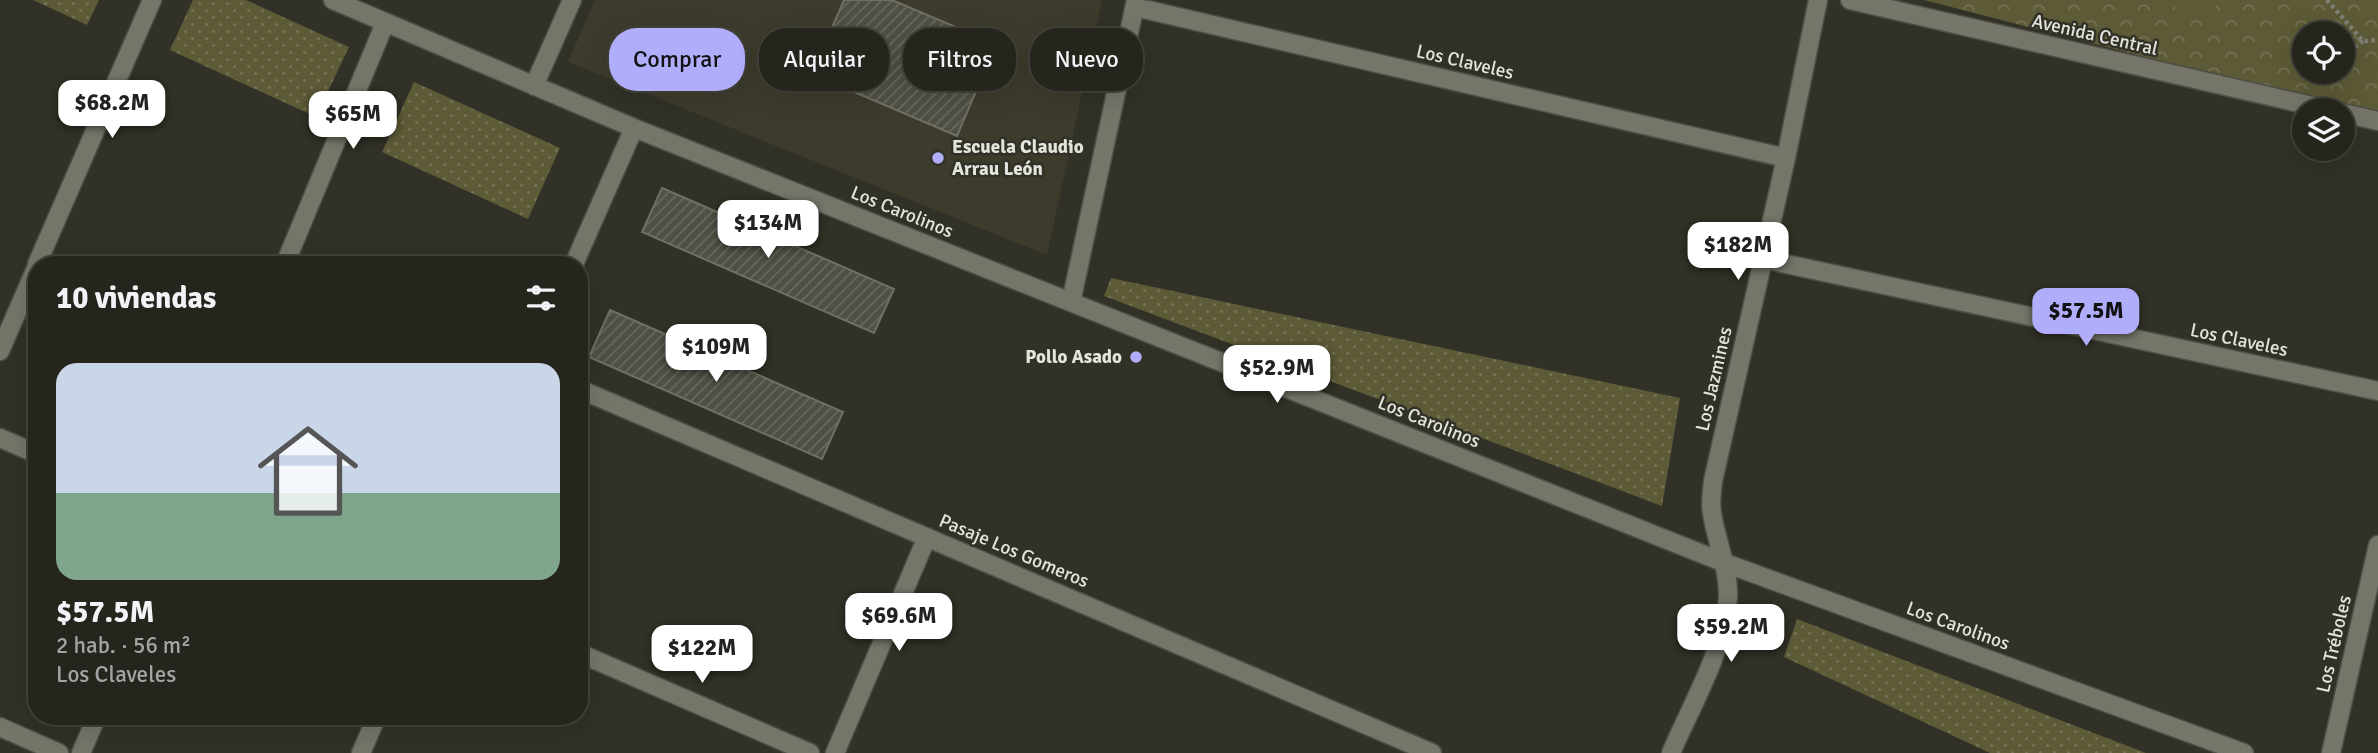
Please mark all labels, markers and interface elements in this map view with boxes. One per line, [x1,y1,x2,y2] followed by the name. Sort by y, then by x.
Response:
[2030,9,2160,61] street label: Avenida Central
[2292,21,2355,161] map controls
[2292,21,2355,84] button: locate
[609,28,745,91] chip: Comprar
[759,28,889,91] chip: Alquilar
[903,28,1016,91] chip: Filtros
[1030,28,1143,91] chip: Nuevo
[1414,39,1516,85] street label: Los Claveles
[55,80,169,140] pin: $68.2M
[74,88,150,117] text: $68.2M
[312,92,394,151] pin: $65M
[2292,98,2355,161] button: layers
[325,99,381,128] text: $65M
[952,135,1084,181] place label: Escuela Claudio Arrau León
[930,150,946,166] marker: Escuela Claudio Arrau León
[847,181,957,243] street label: Los Carolinos
[719,201,817,260] pin: $134M
[734,208,802,237] text: $134M
[1689,222,1787,282] pin: $182M
[1704,230,1772,259] text: $182M
[522,279,560,317] icon: filters
[56,280,216,317] text: 10 viviendas
[2029,288,2143,348] pin: $57.5M
[2048,296,2124,325] text: $57.5M
[2188,318,2290,362] street label: Los Claveles
[667,324,765,384] pin: $109M
[1690,324,1738,434] street label: Los Jazmines
[682,332,750,361] text: $109M
[1025,345,1122,369] place label: Pollo Asado
[1220,346,1334,405] pin: $52.9M
[1128,349,1144,365] marker: Pollo Asado
[1239,353,1315,382] text: $52.9M
[1374,391,1484,453] street label: Los Carolinos
[245,408,371,534] icon: home
[936,509,1092,593] street label: Pasaje Los Gomeros
[2311,593,2357,695] street label: Los Tréboles
[56,594,154,631] text: $57.5M
[842,594,956,653] pin: $69.6M
[1903,596,2013,656] street label: Los Carolinos
[861,601,937,630] text: $69.6M
[1674,604,1788,664] pin: $59.2M
[1693,612,1769,641] text: $59.2M
[653,626,751,685] pin: $122M
[56,631,191,660] text: 2 hab. · 56 m²
[668,633,736,662] text: $122M
[56,660,176,689] text: Los Claveles

